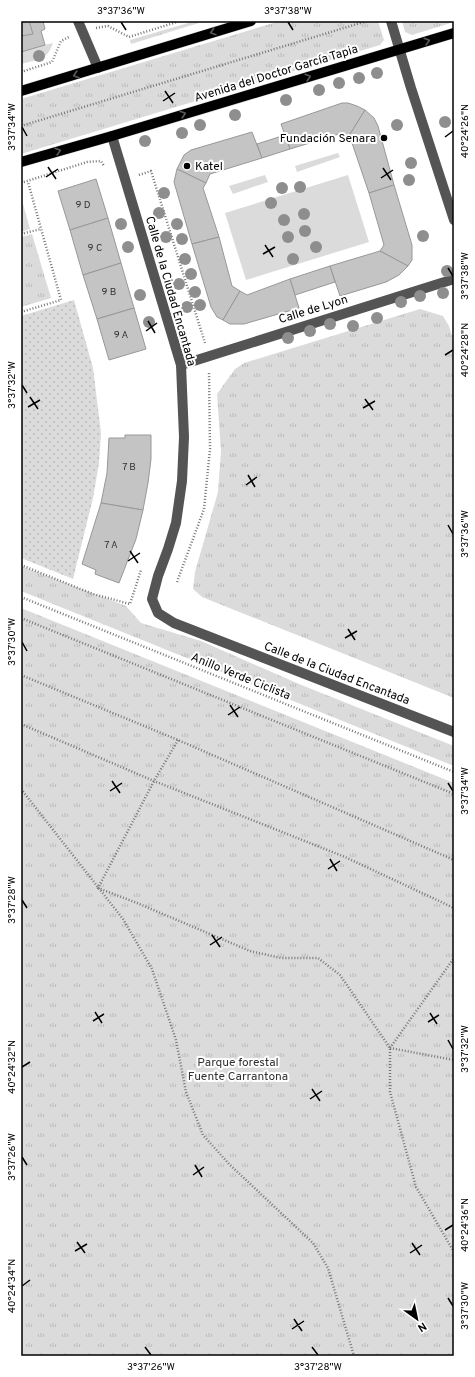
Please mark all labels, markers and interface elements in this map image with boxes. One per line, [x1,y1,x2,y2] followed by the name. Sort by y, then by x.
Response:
[97,5,145,18] text: 3°37'36"W
[264,5,312,18] text: 3°37'38"W
[210,27,217,36] one-way arrow
[423,37,430,46] one-way arrow
[193,41,360,106] street label: Avenida del Doctor García Tapia
[72,70,79,79] one-way arrow
[304,73,311,82] one-way arrow
[6,103,19,151] text: 3°37'34"W
[459,104,472,158] text: 40°24'26"N
[180,110,187,119] one-way arrow
[280,131,376,147] place label: Fundación Senara
[379,133,389,143] marker: Fundación Senara
[55,147,62,156] one-way arrow
[195,159,223,175] place label: Katel
[182,161,192,171] marker: Katel
[75,199,91,212] house number: 9 D
[141,214,199,368] street label: Calle de la Ciudad Encantada
[88,242,102,255] house number: 9 C
[459,252,472,300] text: 3°37'38"W
[102,286,116,299] house number: 9 B
[277,292,350,328] street label: Calle de Lyon
[459,323,472,377] text: 40°24'28"N
[114,329,129,342] house number: 9 A
[6,361,19,409] text: 3°37'32"W
[122,461,136,474] house number: 7 B
[459,510,472,558] text: 3°37'36"W
[104,539,118,552] house number: 7 A
[6,618,19,666] text: 3°37'30"W
[261,639,412,709] street label: Calle de la Ciudad Encantada
[188,650,293,704] street label: Anillo Verde Ciclista
[459,767,472,815] text: 3°37'34"W
[6,876,19,924] text: 3°37'28"W
[459,1025,472,1073] text: 3°37'32"W
[6,1040,19,1094] text: 40°24'32"N
[188,1055,288,1085] park label: Parque forestal Fuente Carrantona
[6,1133,19,1181] text: 3°37'26"W
[459,1198,472,1252] text: 40°24'36"N
[6,1259,19,1313] text: 40°24'34"N
[459,1282,472,1330] text: 3°37'30"W
[397,1299,437,1339] north arrow
[415,1319,429,1335] text: N
[127,1361,175,1374] text: 3°37'26"W
[294,1361,342,1374] text: 3°37'28"W

